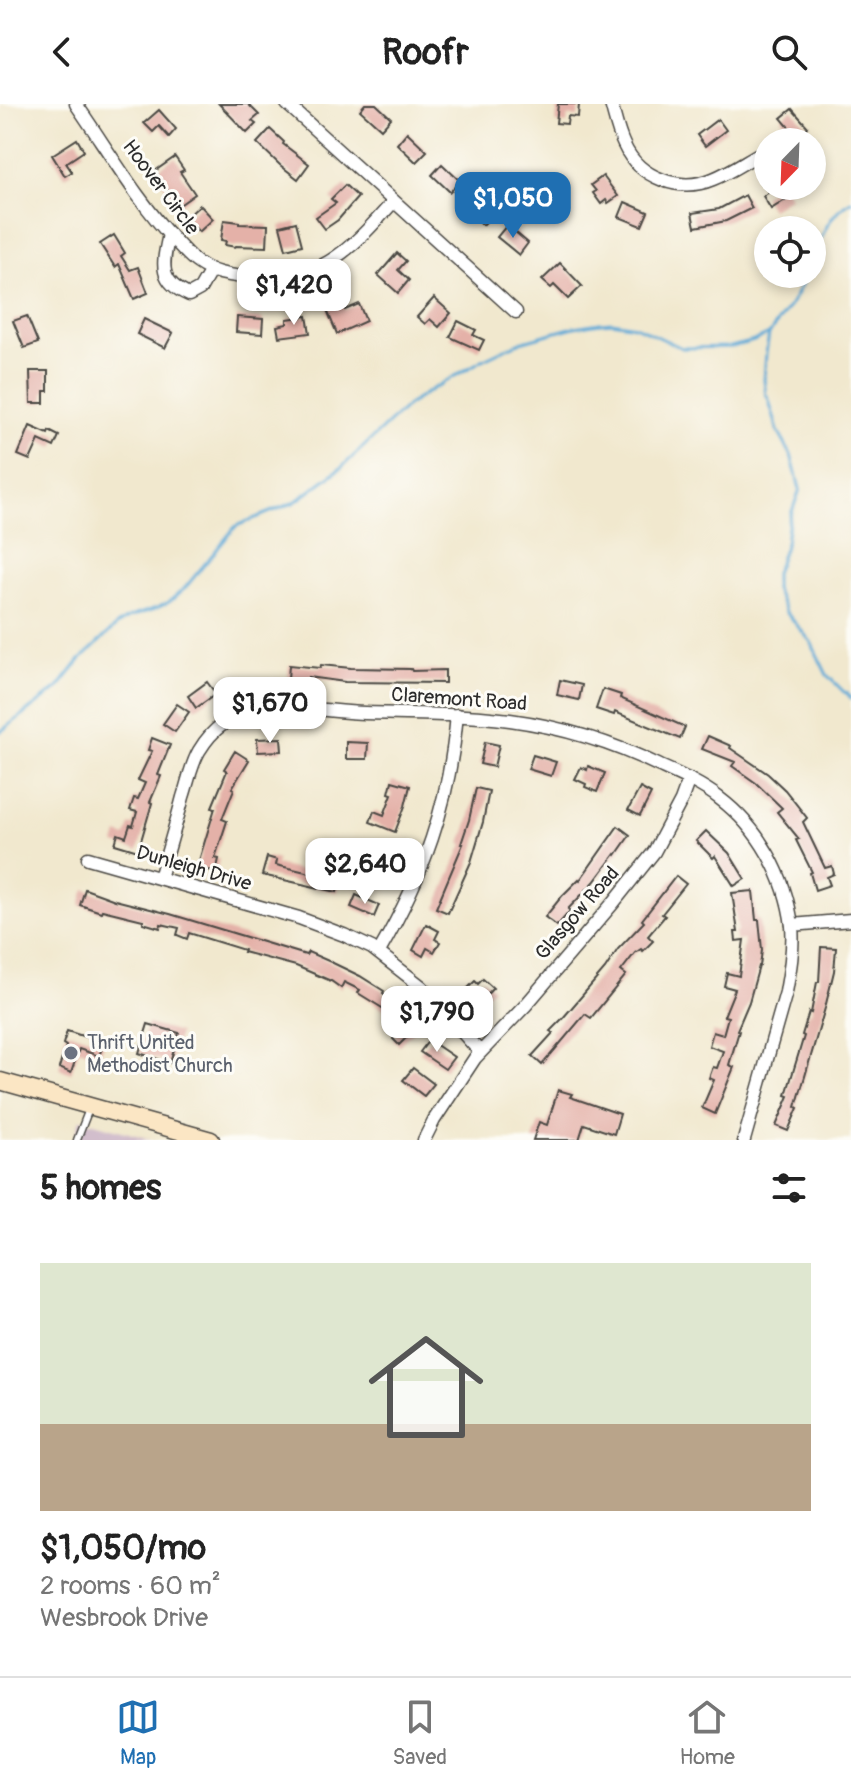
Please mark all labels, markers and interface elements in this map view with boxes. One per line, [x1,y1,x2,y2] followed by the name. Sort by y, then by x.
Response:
[40,30,84,74] icon: back
[382,30,469,75] text: Roofr
[767,30,811,74] icon: search
[754,128,826,200] north arrow
[754,128,826,288] map controls
[117,135,205,239] street label: Hoover Circle
[448,172,578,240] pin: $1,050
[473,182,553,214] text: $1,050
[754,216,826,288] button: locate
[229,259,359,327] pin: $1,420
[255,269,333,301] text: $1,420
[205,677,335,745] pin: $1,670
[390,682,528,716] street label: Claremont Road
[231,687,309,719] text: $1,670
[300,838,430,906] pin: $2,640
[134,840,254,896] street label: Dunleigh Drive
[323,848,407,880] text: $2,640
[530,861,624,965] street label: Glasgow Road
[372,986,502,1054] pin: $1,790
[399,996,475,1028] text: $1,790
[87,1030,233,1078] place label: Thrift United Methodist Church
[62,1044,80,1062] marker: Thrift United Methodist Church
[767,1166,811,1210] icon: filters
[40,1167,161,1210] text: 5 homes
[354,1315,498,1459] icon: home
[40,1527,206,1570] text: $1,050/mo
[40,1570,221,1602] text: 2 rooms · 60 m²
[40,1602,208,1634] text: Wesbrook Drive
[116,1695,160,1771] tab: Map
[392,1695,447,1771] tab: Saved
[679,1695,735,1771] tab: Home

